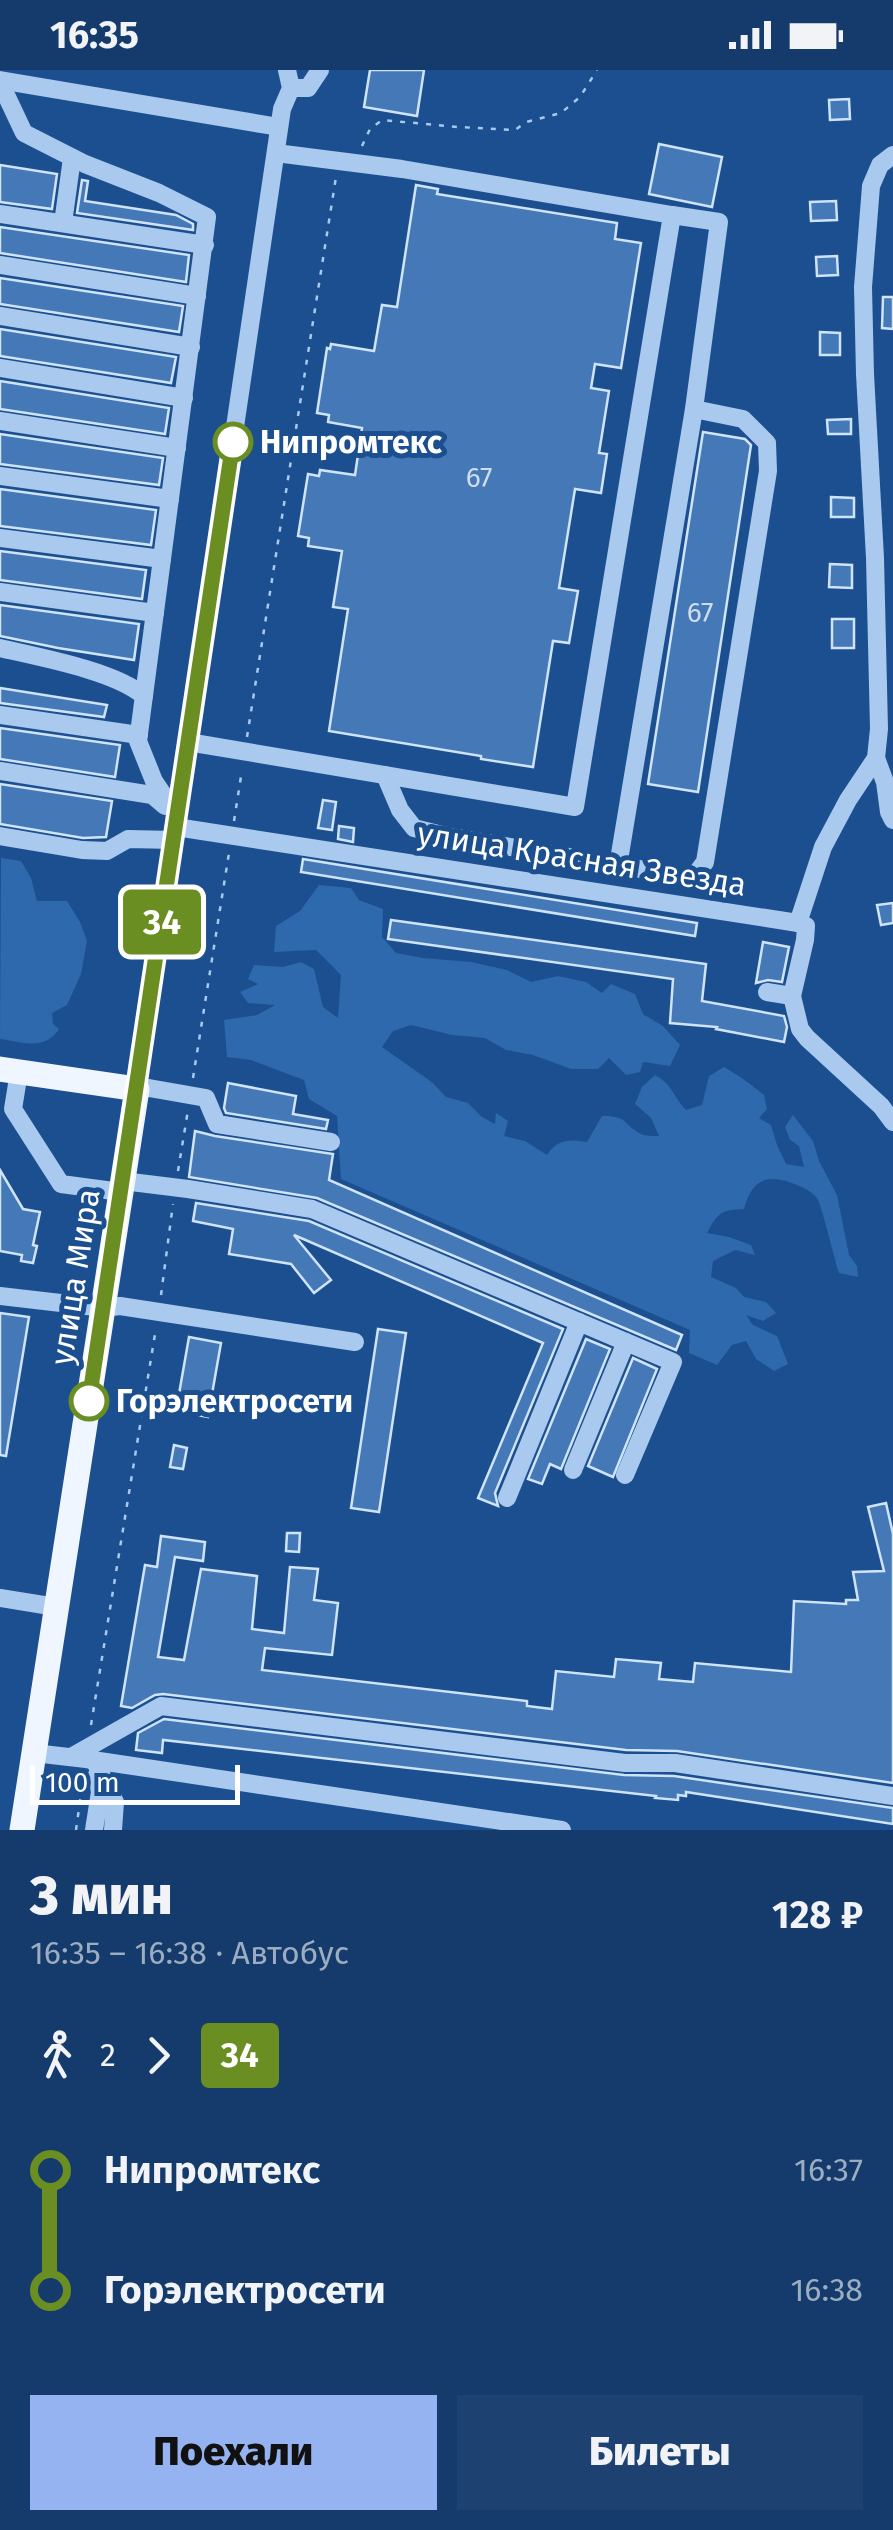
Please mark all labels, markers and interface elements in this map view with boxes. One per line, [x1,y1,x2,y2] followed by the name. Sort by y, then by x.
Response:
[50,12,139,58] text: 16:35
[214,423,252,461] marker: Нипромтекс
[260,423,443,461] place label: Нипромтекс
[466,461,492,494] house number: 67
[687,596,713,629] house number: 67
[415,814,749,904] street label: улица Красная Звезда
[117,890,207,954] line badge: 34
[143,901,181,943] text: 34
[42,1186,108,1368] street label: улица Мира
[70,1382,108,1420] marker: Горэлектросети
[116,1382,353,1420] place label: Горэлектросети
[30,1760,240,1804] scale bar
[45,1766,120,1799] text: 100 m
[30,1863,173,1929] text: 3 мин
[772,1892,863,1938] text: 128 ₽
[30,1934,349,1972] text: 16:35 – 16:38 · Автобус
[30,2028,85,2083] icon: walk
[131,2028,186,2083] icon: forward
[221,2034,259,2076] text: 34
[100,2036,116,2074] text: 2
[104,2147,320,2193] text: Нипромтекс
[794,2151,863,2189] text: 16:37
[104,2267,386,2313] text: Горэлектросети
[791,2271,863,2309] text: 16:38
[30,2395,437,2510] button: Поехали
[457,2395,863,2510] button: Билеты

